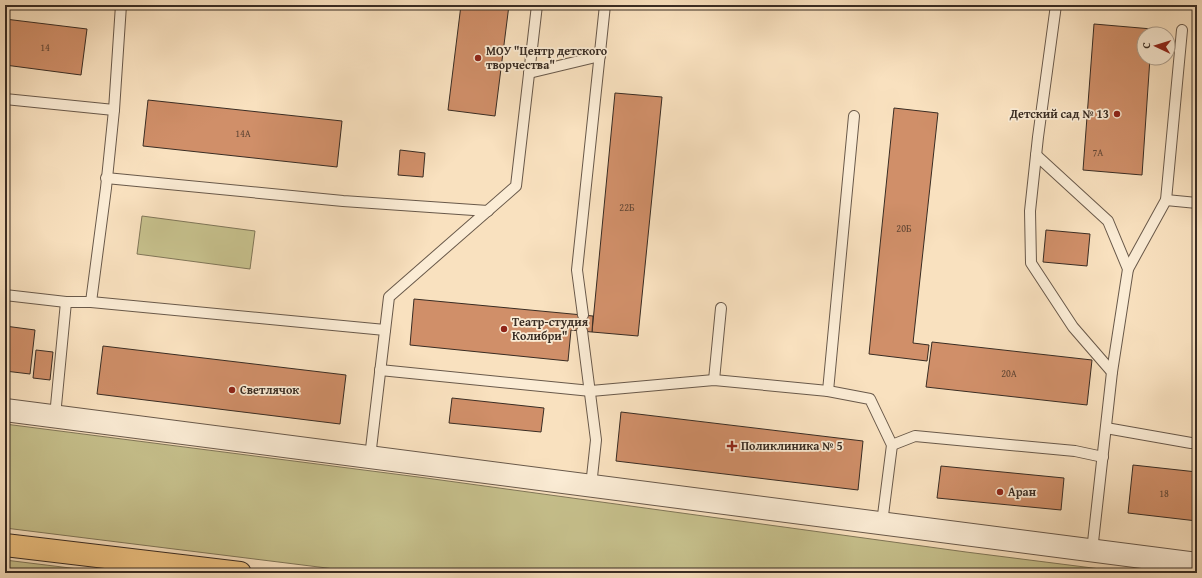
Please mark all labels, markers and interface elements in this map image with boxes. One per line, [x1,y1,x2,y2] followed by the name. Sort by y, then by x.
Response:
[1136,26,1176,66] north arrow
[40,40,50,55] house number: 14
[486,42,608,73] place label: МОУ "Центр детского творчества"
[1138,42,1154,49] text: С
[473,53,483,63] marker: МОУ "Центр детского творчества"
[1009,105,1109,122] place label: Детский сад № 13
[1112,109,1122,119] marker: Детский сад № 13
[235,126,251,141] house number: 14А
[1093,145,1103,160] house number: 7А
[619,200,635,215] house number: 22Б
[896,221,912,236] house number: 20Б
[512,313,589,344] place label: Театр-студия Колибри"
[499,324,509,334] marker: Театр-студия Колибри"
[1001,366,1017,381] house number: 20А
[240,381,299,398] place label: Светлячок
[227,385,237,395] marker: Светлячок
[741,437,843,454] place label: Поликлиника № 5
[726,440,738,452] marker: Поликлиника № 5
[1008,483,1037,500] place label: Аран
[1159,486,1169,501] house number: 18
[995,487,1005,497] marker: Аран

